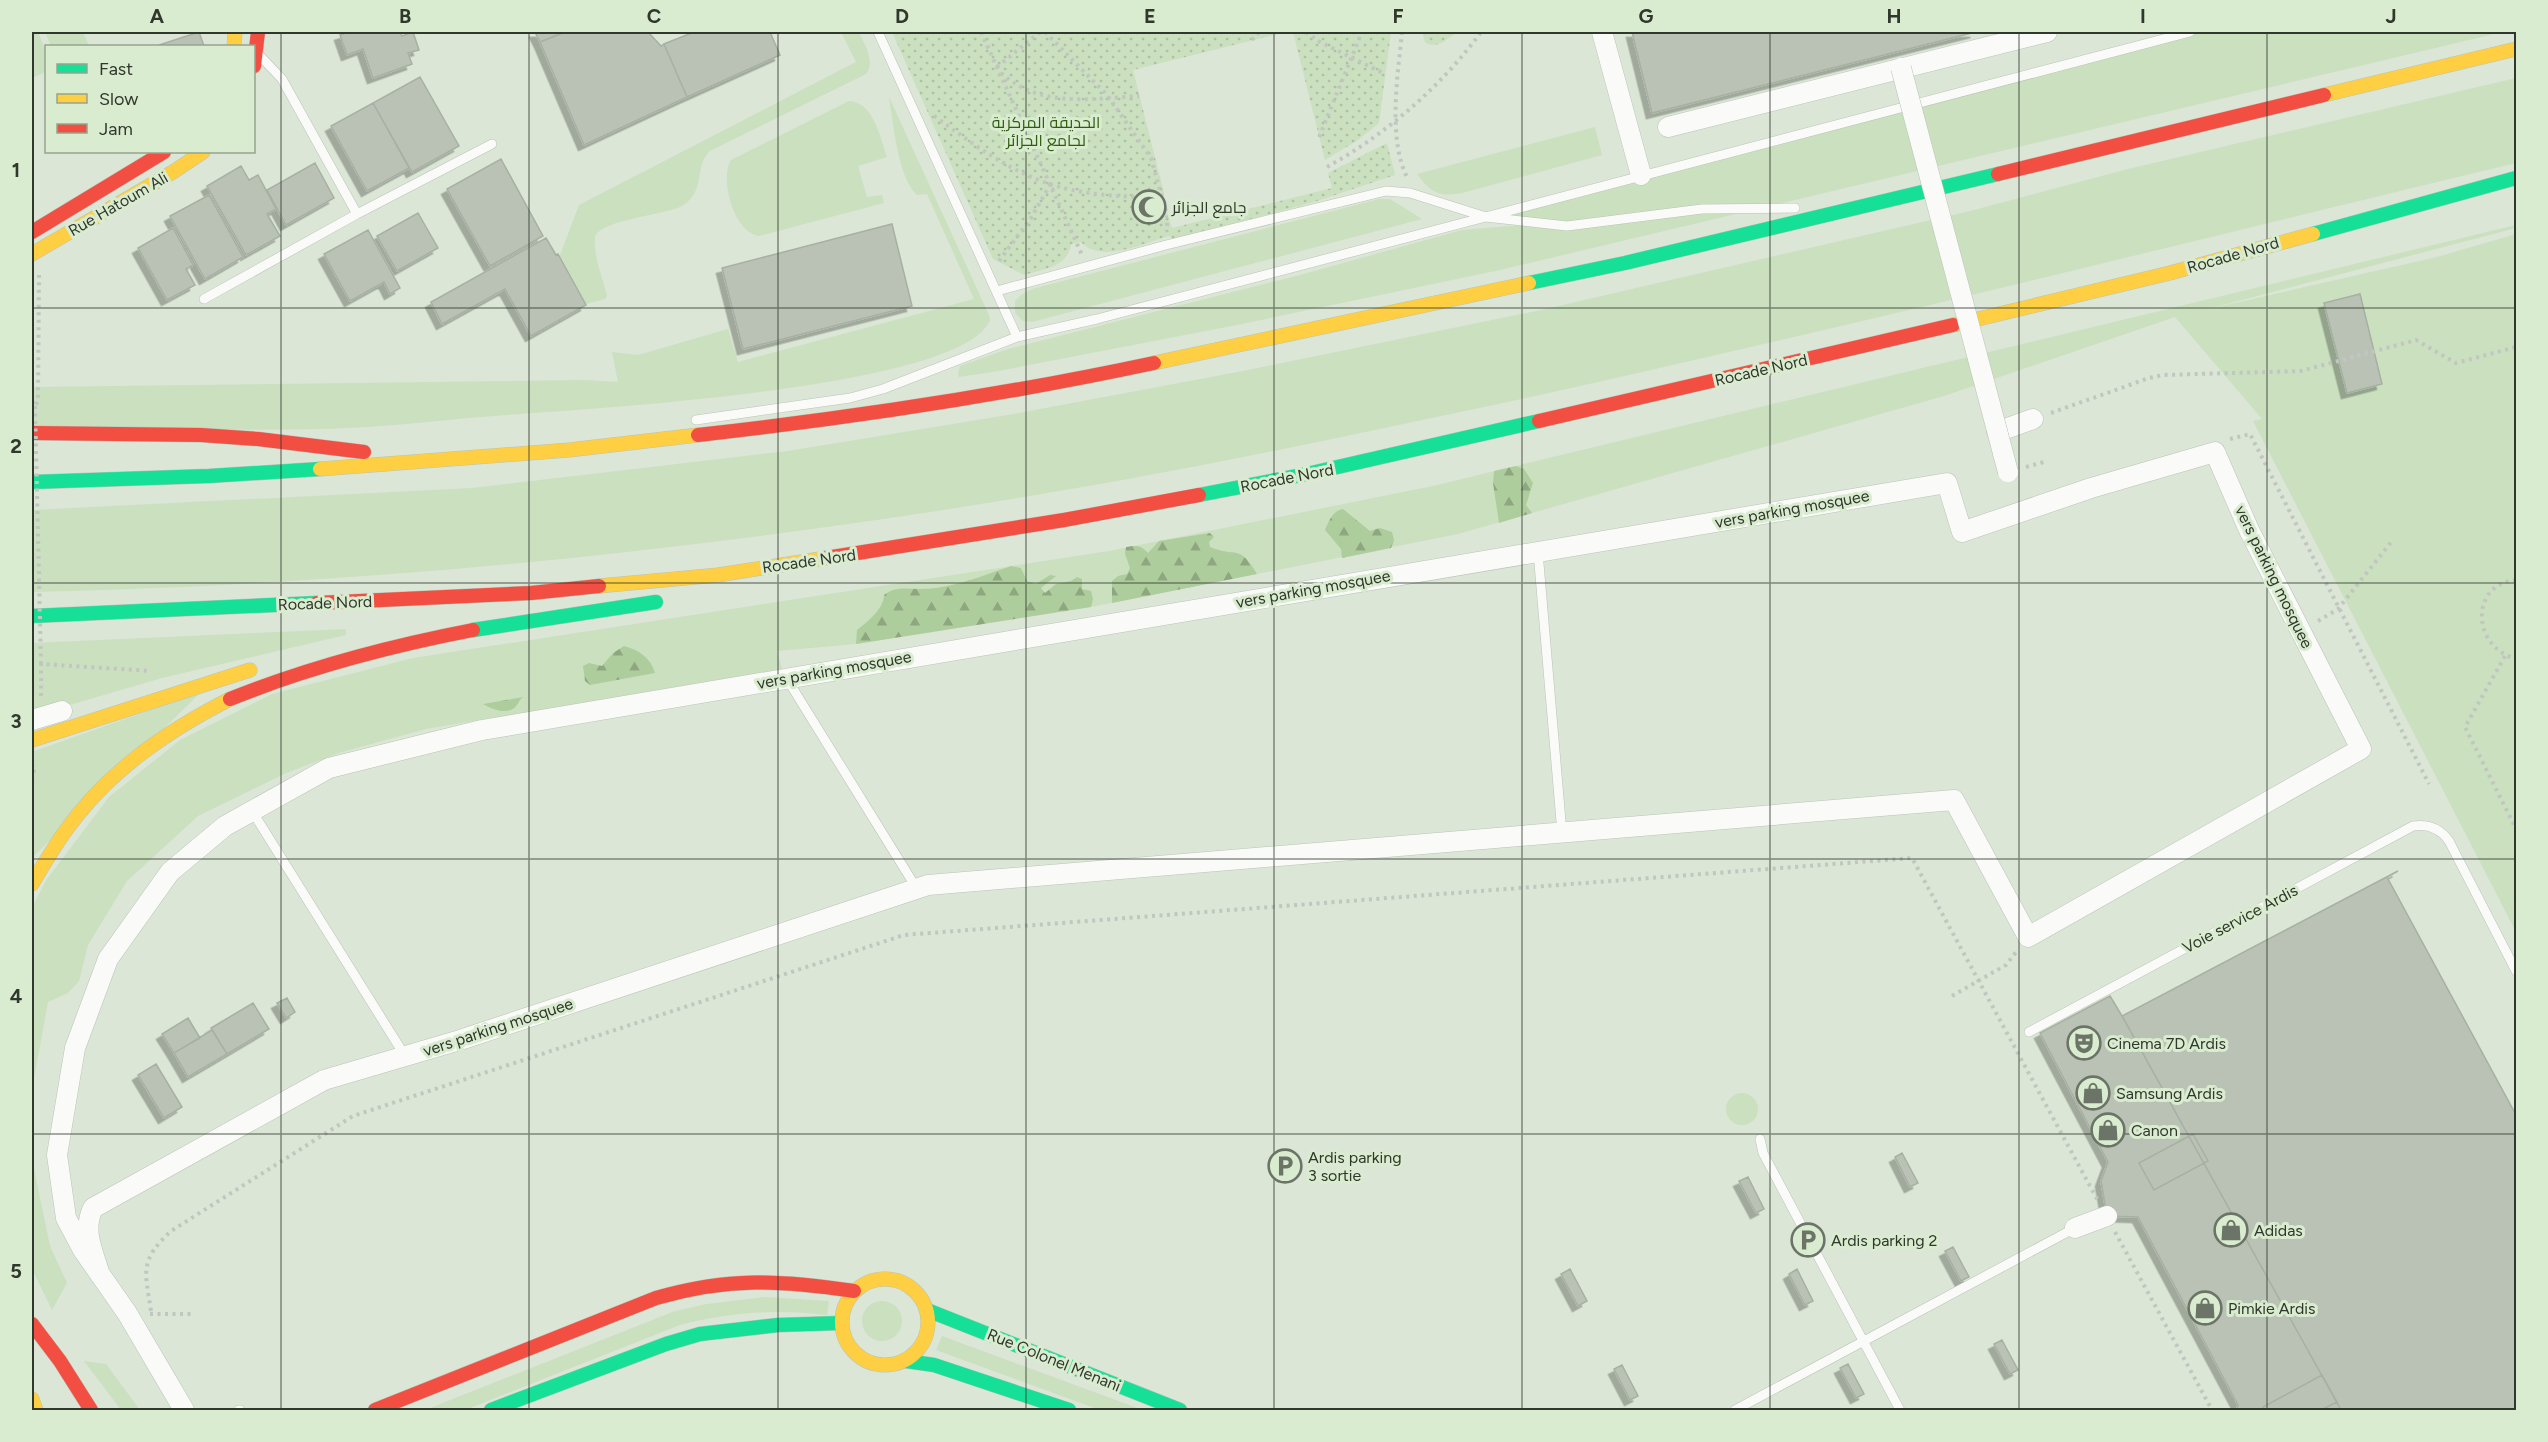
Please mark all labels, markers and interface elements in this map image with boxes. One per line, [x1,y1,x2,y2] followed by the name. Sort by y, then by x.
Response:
[150,4,165,28] text: A
[399,4,411,28] text: B
[647,4,661,28] text: C
[895,4,909,28] text: D
[1144,4,1156,28] text: E
[1392,4,1404,28] text: F
[1639,4,1654,28] text: G
[1887,4,1902,28] text: H
[2140,4,2146,28] text: I
[2385,4,2397,28] text: J
[45,45,255,153] legend
[99,58,133,80] text: Fast
[99,88,138,110] text: Slow
[992,113,1100,152] park label: الحديقة المركزية لجامع الجزائر
[99,118,133,140] text: Jam
[12,158,20,182] text: 1
[65,168,171,240] street label: Rue Hatoum Ali
[1131,189,1167,225] mosque icon: جامع الجزائر
[1171,198,1246,219] place label: جامع الجزائر
[2185,233,2281,277] street label: Rocade Nord
[1713,350,1809,390] street label: Rocade Nord
[10,434,22,458] text: 2
[1239,460,1335,496] street label: Rocade Nord
[1713,486,1871,532] street label: vers parking mosquee
[2231,503,2317,652] street label: vers parking mosquee
[761,545,857,577] street label: Rocade Nord
[1234,566,1392,612] street label: vers parking mosquee
[277,592,373,614] street label: Rocade Nord
[755,647,913,693] street label: vers parking mosquee
[10,709,22,733] text: 3
[2179,881,2301,957] street label: Voie service Ardis
[10,984,23,1008] text: 4
[421,994,576,1060] street label: vers parking mosquee
[2066,1025,2102,1061] theatre icon: Cinema 7D Ardis
[2107,1034,2226,1053] place label: Cinema 7D Ardis
[2075,1075,2111,1111] shop icon: Samsung Ardis
[2116,1084,2223,1103] place label: Samsung Ardis
[2090,1112,2126,1148] shop icon: Canon
[2131,1121,2178,1140] place label: Canon
[1267,1148,1303,1184] parking icon: Ardis parking 3 sortie
[1308,1148,1402,1185] place label: Ardis parking 3 sortie
[2213,1212,2249,1248] shop icon: Adidas
[2254,1221,2303,1240] place label: Adidas
[1790,1222,1826,1258] parking icon: Ardis parking 2
[1831,1231,1937,1250] place label: Ardis parking 2
[10,1259,22,1283] text: 5
[2187,1290,2223,1326] shop icon: Pimkie Ardis
[2228,1299,2316,1318] place label: Pimkie Ardis
[984,1325,1124,1395] street label: Rue Colonel Menani

